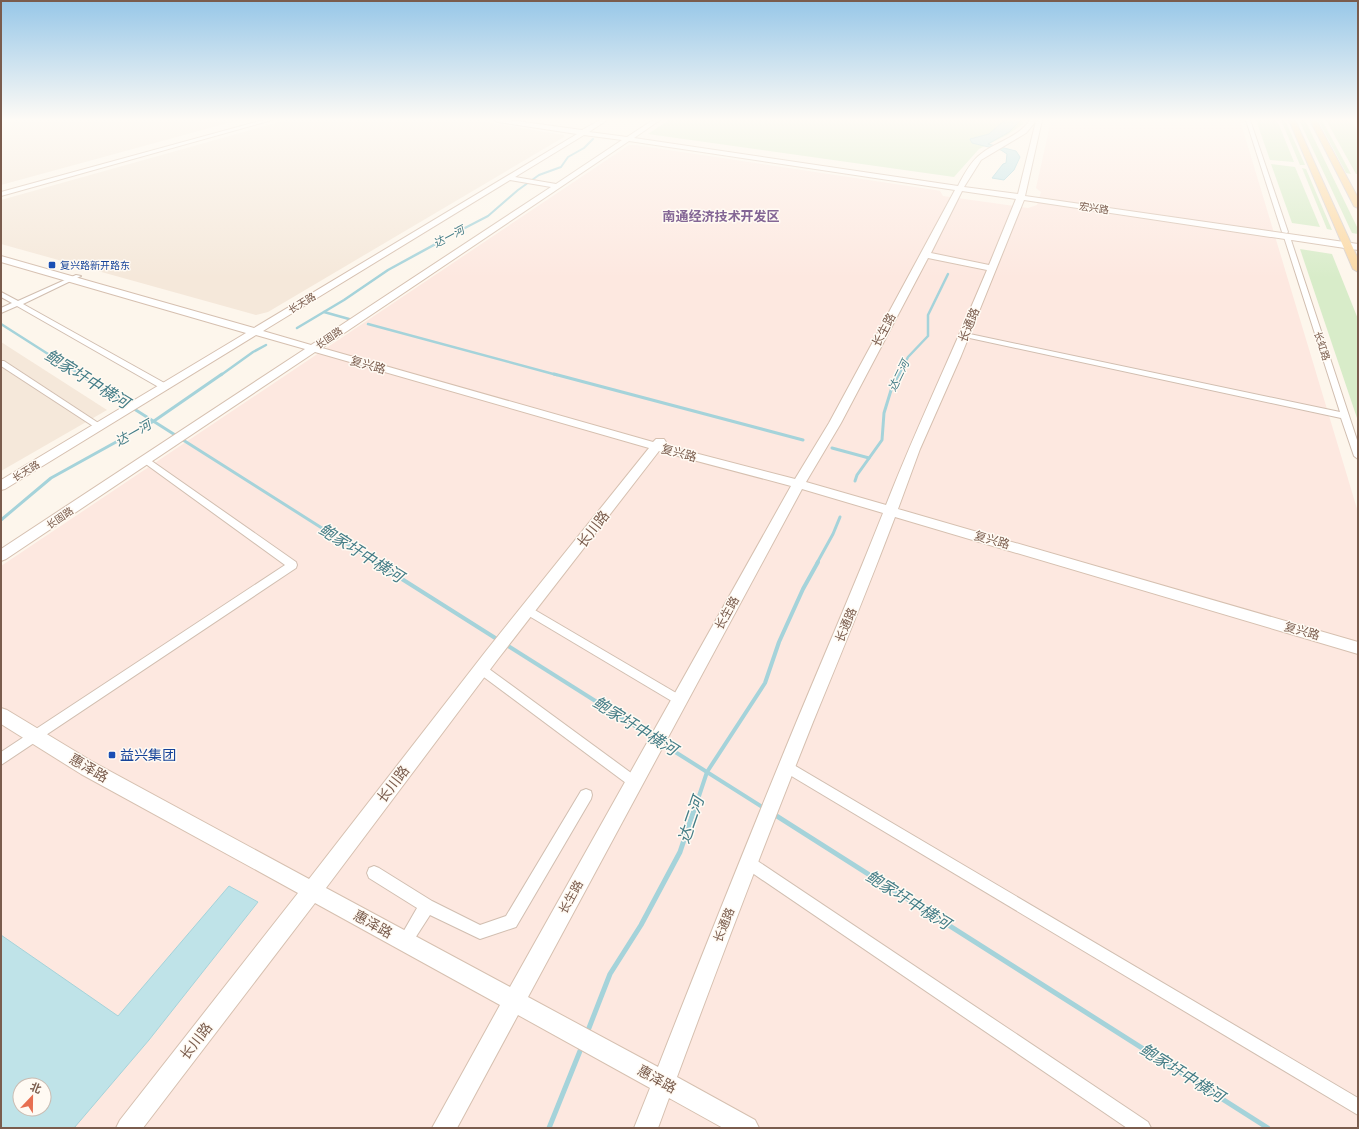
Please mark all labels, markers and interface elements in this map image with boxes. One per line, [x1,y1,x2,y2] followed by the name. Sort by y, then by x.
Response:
[1078,200,1110,216] street label: 宏兴路
[662,209,780,224] district label: 南通经济技术开发区
[431,223,468,250] water label: 达一河
[47,260,57,270] marker: 复兴路新开路东
[60,260,130,271] place label: 复兴路新开路东
[286,291,318,315] street label: 长天路
[956,306,982,344] street label: 长通路
[869,311,899,349] street label: 长生路
[313,325,345,351] street label: 长固路
[1312,330,1332,362] street label: 长虹路
[41,346,135,414] water label: 鲍家圩中横河
[349,353,387,377] street label: 复兴路
[886,357,913,394] water label: 达二河
[112,416,156,449] water label: 达一河
[660,442,698,464] street label: 复兴路
[10,459,42,483] street label: 长天路
[44,505,76,531] street label: 长固路
[574,508,612,550] street label: 长川路
[315,520,409,588] water label: 鲍家圩中横河
[973,528,1011,552] street label: 复兴路
[712,594,742,632] street label: 长生路
[833,606,859,644] street label: 长通路
[1283,619,1321,643] street label: 复兴路
[589,693,683,761] water label: 鲍家圩中横河
[120,747,176,763] place label: 益兴集团
[107,750,117,760] marker: 益兴集团
[67,751,111,785] street label: 惠泽路
[374,763,412,805] street label: 长川路
[674,791,709,846] water label: 达二河
[862,867,956,935] water label: 鲍家圩中横河
[556,878,586,916] street label: 长生路
[711,906,737,944] street label: 长通路
[351,907,395,941] street label: 惠泽路
[177,1020,215,1062] street label: 长川路
[1136,1040,1230,1108] water label: 鲍家圩中横河
[635,1062,679,1096] street label: 惠泽路
[12,1077,52,1117] north arrow
[28,1080,43,1096] text: 北

